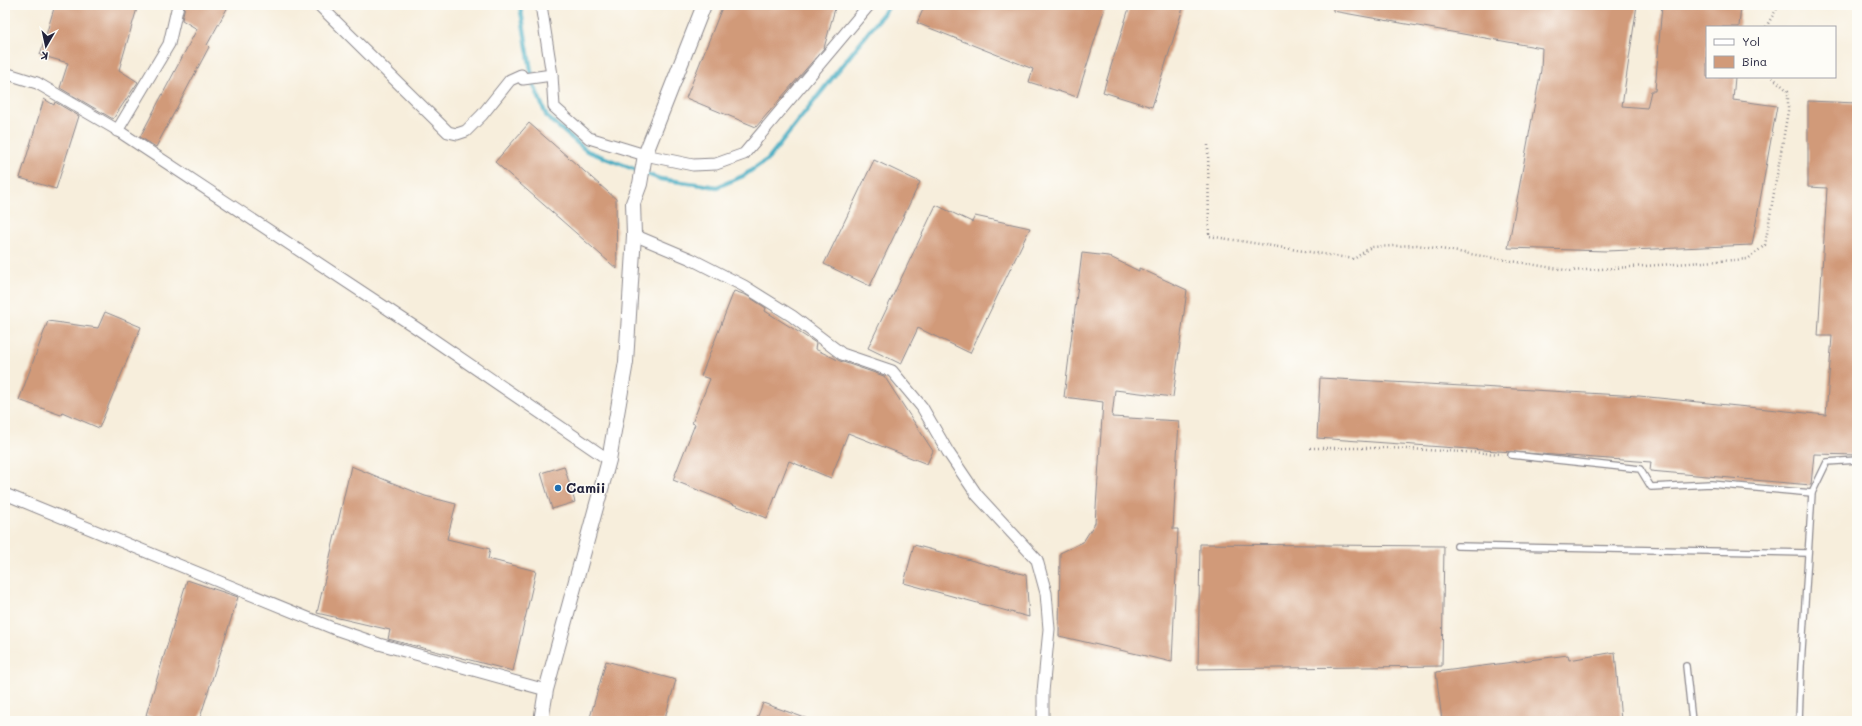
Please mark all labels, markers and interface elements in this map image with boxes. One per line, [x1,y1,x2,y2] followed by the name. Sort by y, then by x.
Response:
[26,26,66,66] north arrow
[1706,26,1836,78] legend
[1742,33,1760,49] text: Yol
[40,48,49,64] text: K
[1742,53,1767,69] text: Bina
[566,478,606,497] place label: Camii
[553,483,563,493] marker: Camii

